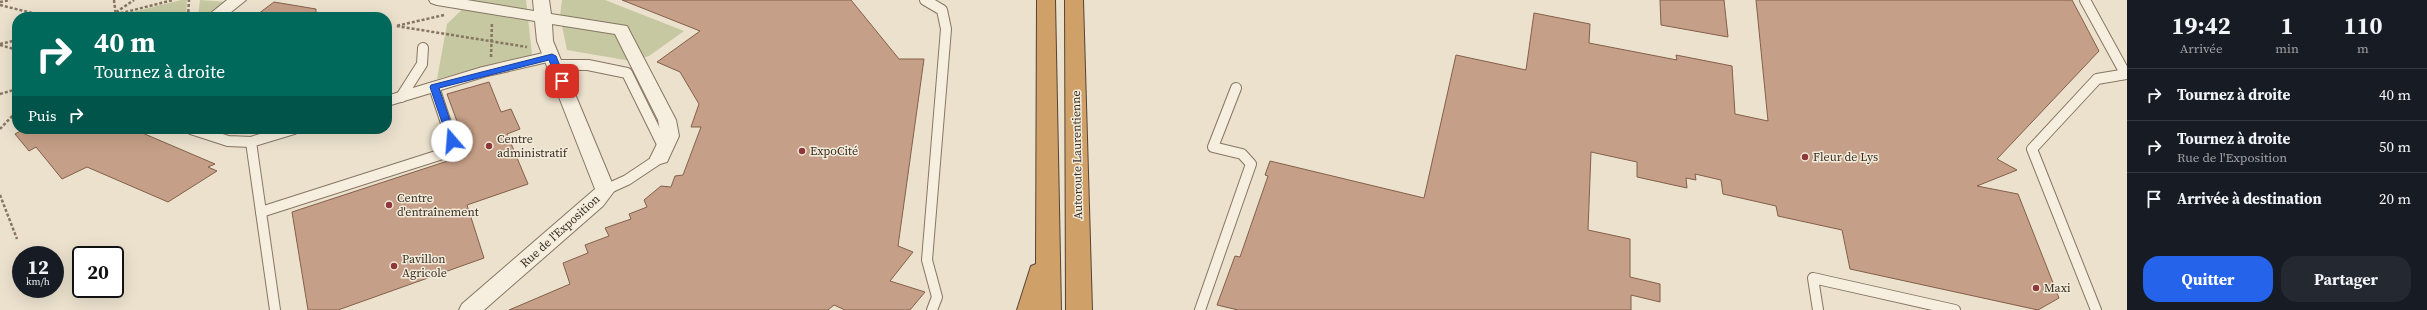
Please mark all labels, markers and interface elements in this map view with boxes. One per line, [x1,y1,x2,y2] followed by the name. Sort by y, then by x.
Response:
[2172,9,2231,42] text: 19:42
[2281,9,2294,42] text: 1
[2343,9,2382,42] text: 110
[94,23,156,61] text: 40 m
[28,28,80,80] icon: right
[2180,40,2223,57] text: Arrivée
[2275,40,2299,57] text: min
[2357,40,2369,57] text: m
[94,59,225,84] text: Tournez à droite
[545,64,579,98] pin
[551,70,573,92] icon: arrive
[2143,84,2165,106] icon: right
[2177,84,2290,105] text: Tournez à droite
[2379,84,2411,105] text: 40 m
[1068,90,1086,220] street label: Autoroute Laurentienne
[65,104,87,126] icon: right
[28,105,57,126] text: Puis
[431,120,473,162] position arrow
[2177,128,2290,149] text: Tournez à droite
[497,131,569,161] place label: Centre administratif
[2143,136,2165,158] icon: right
[2379,136,2411,157] text: 50 m
[484,141,494,151] marker: Centre administratif
[810,143,858,159] place label: ExpoCité
[797,146,807,156] marker: ExpoCité
[1813,149,1878,165] place label: Fleur de Lys
[2177,149,2287,166] text: Rue de l'Exposition
[1800,152,1810,162] marker: Fleur de Lys
[2143,188,2165,210] icon: arrive
[2177,188,2322,209] text: Arrivée à destination
[2379,188,2411,209] text: 20 m
[397,190,479,220] place label: Centre d'entraînement
[517,191,603,271] street label: Rue de l'Exposition
[384,200,394,210] marker: Centre d'entraînement
[72,246,124,298] speed limit sign: 20
[402,251,447,281] place label: Pavillon Agricole
[27,253,49,281] text: 12
[2143,256,2273,302] button: Quitter
[2281,256,2411,302] button: Partager
[389,261,399,271] marker: Pavillon Agricole
[26,275,50,288] text: km/h
[2044,280,2071,296] place label: Maxi
[2031,283,2041,293] marker: Maxi

